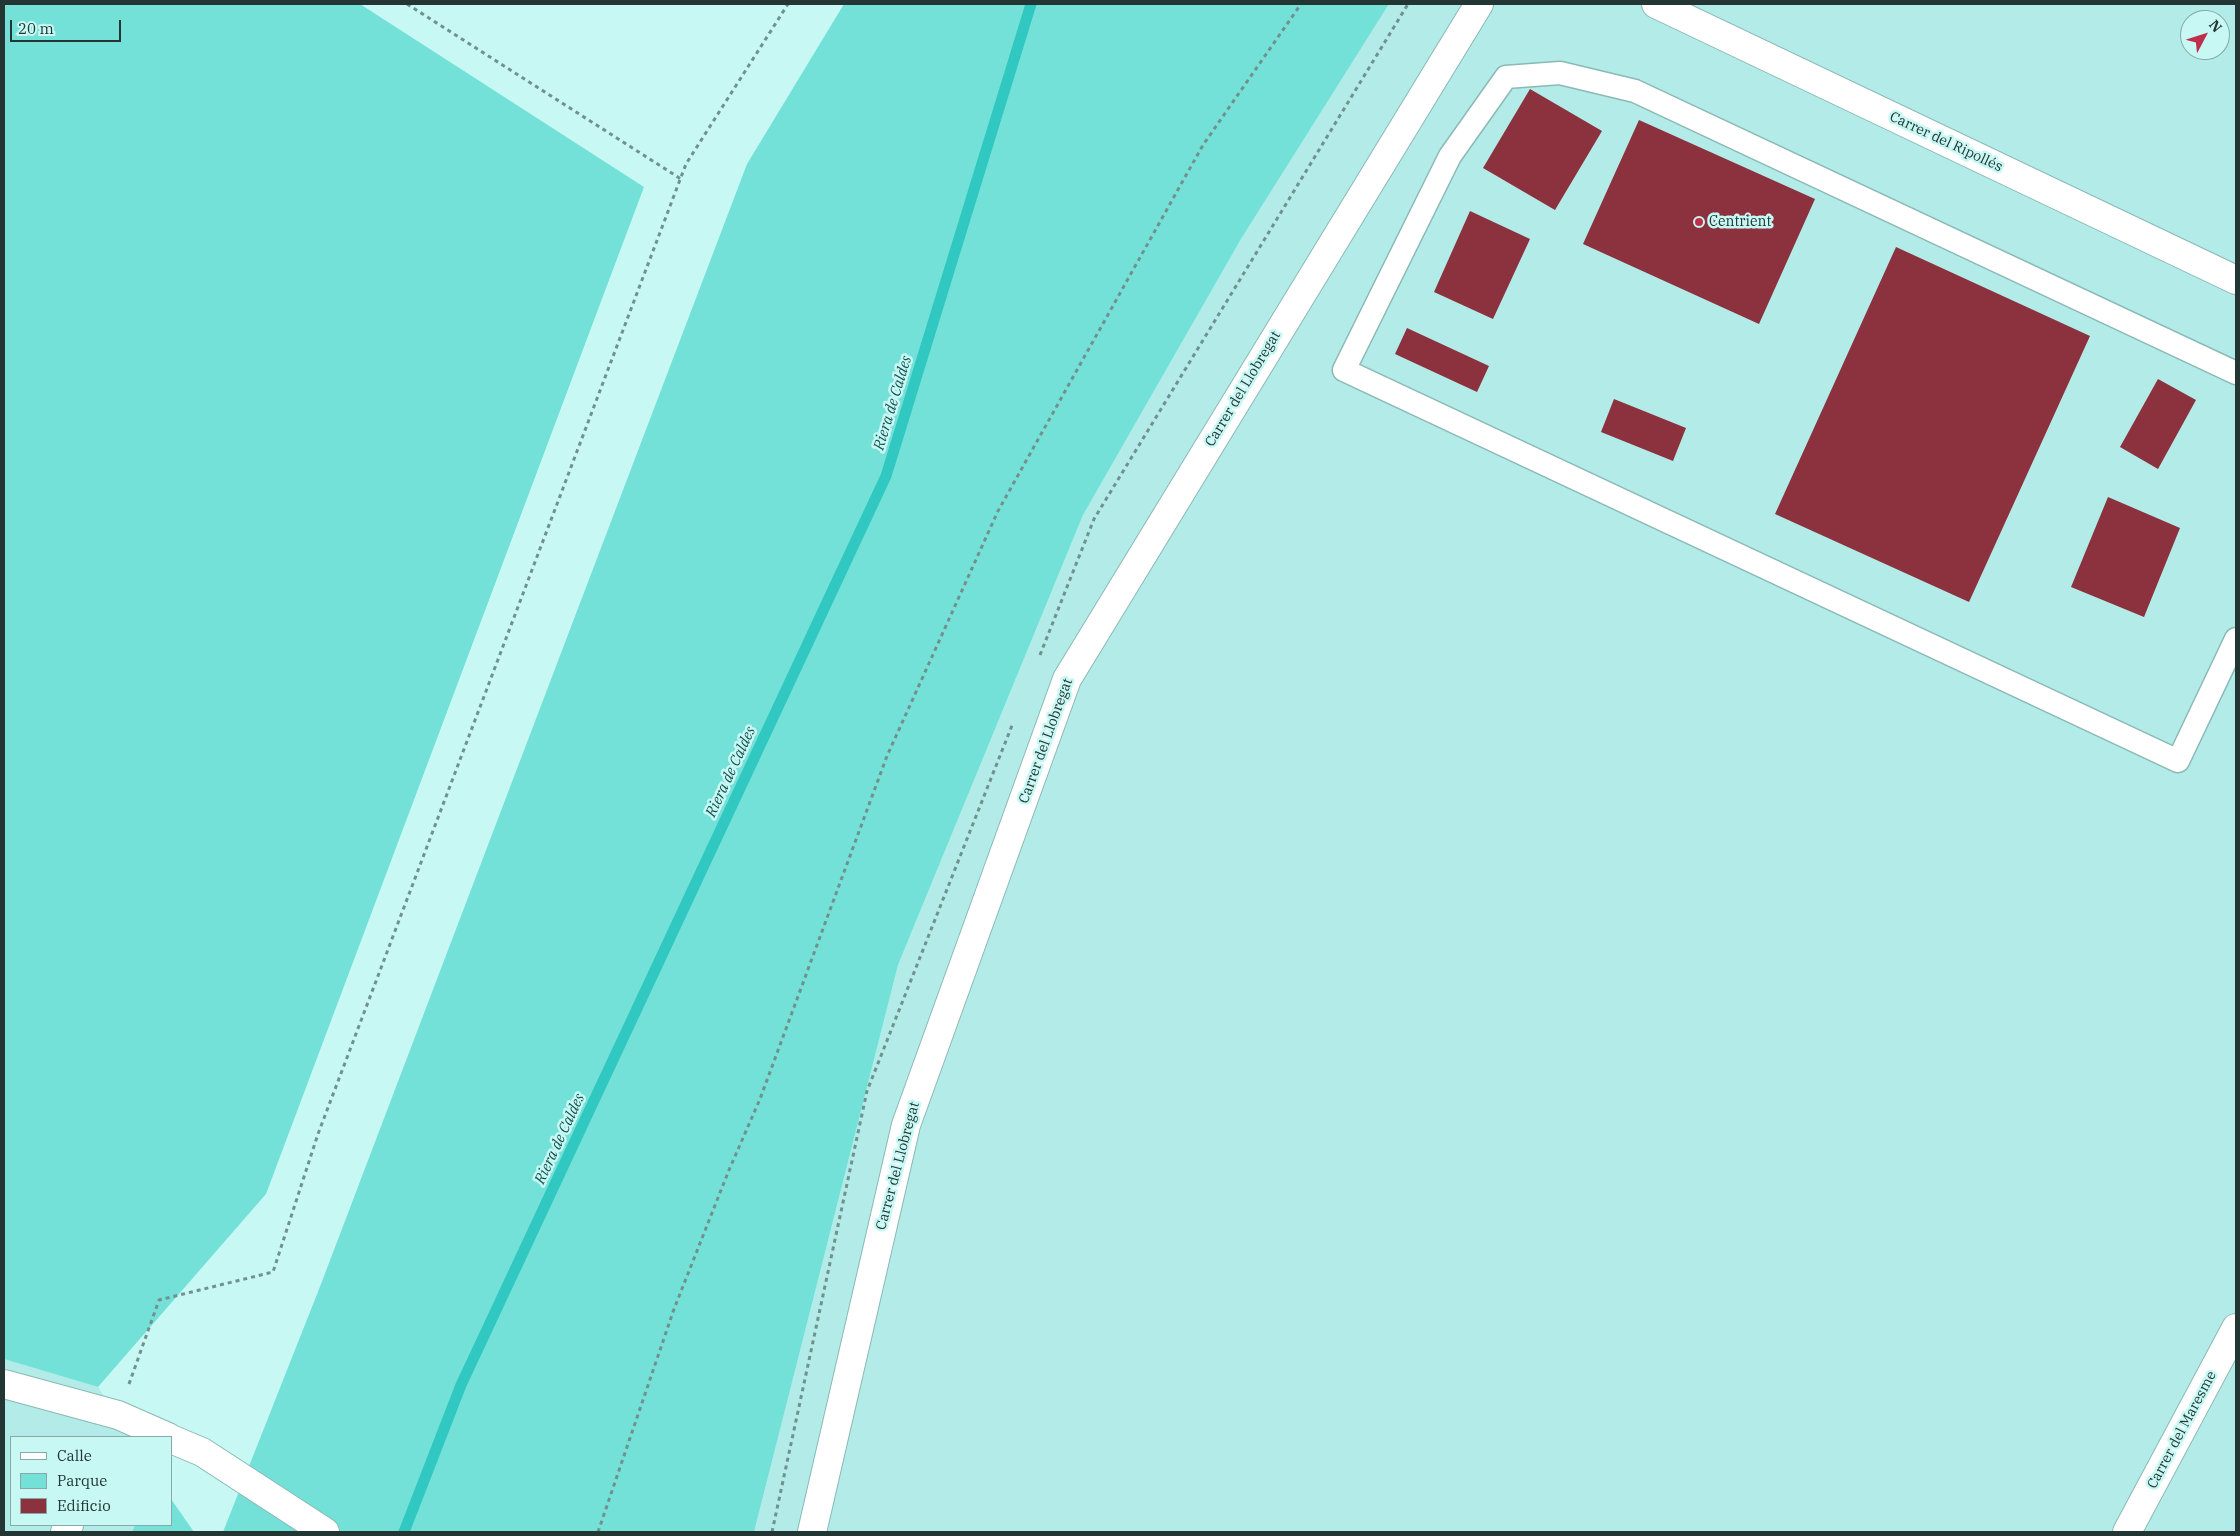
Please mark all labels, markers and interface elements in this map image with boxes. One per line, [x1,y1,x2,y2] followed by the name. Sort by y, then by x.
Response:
[12,10,124,42] scale bar
[2180,10,2230,60] north arrow
[2205,16,2226,36] text: N
[18,19,54,38] text: 20 m
[1887,108,2005,176] street label: Carrer del Ripollés
[1709,214,1771,230] place label: Centrient
[1693,216,1705,228] marker: Centrient
[1202,328,1284,450] street label: Carrer del Llobregat
[870,354,916,452] water label: Riera de Caldes
[1016,676,1076,806] street label: Carrer del Llobregat
[702,724,760,820] water label: Riera de Caldes
[531,1091,589,1187] water label: Riera de Caldes
[873,1100,923,1232] street label: Carrer del Llobregat
[2144,1368,2220,1492] street label: Carrer del Maresme
[10,1436,172,1526] legend
[57,1446,92,1465] text: Calle
[57,1471,107,1490] text: Parque
[57,1496,111,1515] text: Edificio

